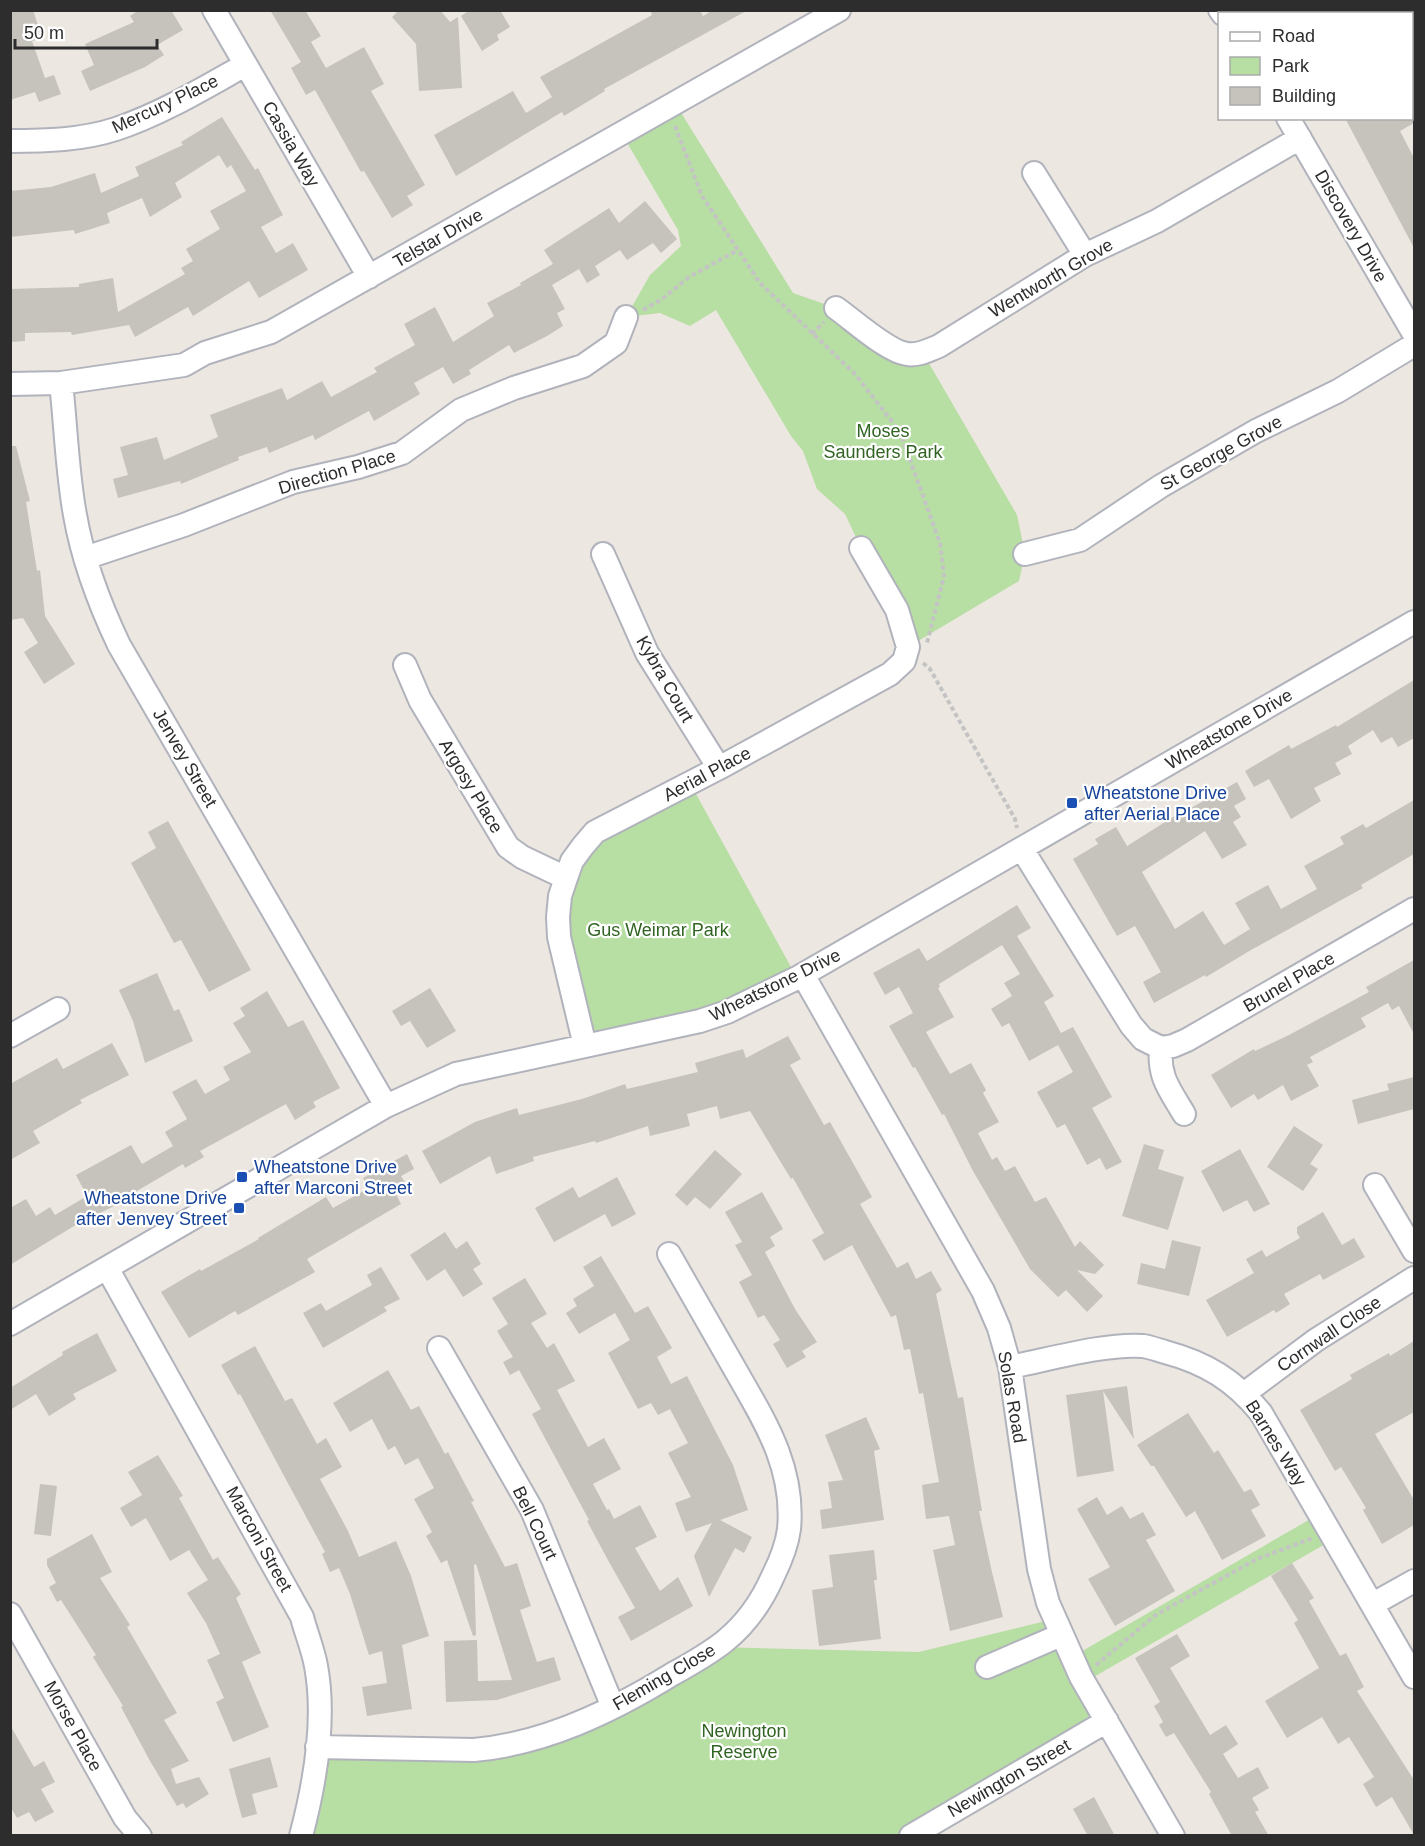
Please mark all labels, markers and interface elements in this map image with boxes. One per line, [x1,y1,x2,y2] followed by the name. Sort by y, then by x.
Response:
[15,12,158,50] scale bar
[1218,12,1413,120] legend
[24,23,64,43] text: 50 m
[1272,26,1315,46] text: Road
[1272,56,1310,76] text: Park
[109,71,221,137] street label: Mercury Place
[1272,86,1336,106] text: Building
[258,98,324,190] street label: Cassia Way
[1311,166,1391,286] street label: Discovery Drive
[390,204,486,272] street label: Telstar Drive
[985,234,1117,322] street label: Wentworth Grove
[1157,411,1285,495] street label: St George Grove
[823,421,944,462] park label: Moses Saunders Park
[276,446,398,498] street label: Direction Place
[632,632,698,726] street label: Kybra Court
[1162,685,1296,773] street label: Wheatstone Drive
[149,705,221,811] street label: Jenvey Street
[435,735,507,837] street label: Argosy Place
[660,743,754,805] street label: Aerial Place
[1084,783,1227,824] place label: Wheatstone Drive after Aerial Place
[1065,796,1079,810] marker: Wheatstone Drive after Aerial Place
[587,920,730,940] park label: Gus Weimar Park
[706,945,844,1025] street label: Wheatstone Drive
[1240,948,1338,1016] street label: Brunel Place
[254,1157,412,1198] place label: Wheatstone Drive after Marconi Street
[235,1170,249,1184] marker: Wheatstone Drive after Marconi Street
[76,1188,227,1229] place label: Wheatstone Drive after Jenvey Street
[232,1201,246,1215] marker: Wheatstone Drive after Jenvey Street
[1273,1292,1385,1376] street label: Cornwall Close
[994,1349,1030,1445] street label: Solas Road
[1242,1396,1310,1490] street label: Barnes Way
[222,1483,296,1595] street label: Marconi Street
[509,1483,561,1563] street label: Bell Court
[609,1640,719,1714] street label: Fleming Close
[40,1677,106,1775] street label: Morse Place
[701,1721,787,1762] park label: Newington Reserve
[944,1735,1074,1821] street label: Newington Street

